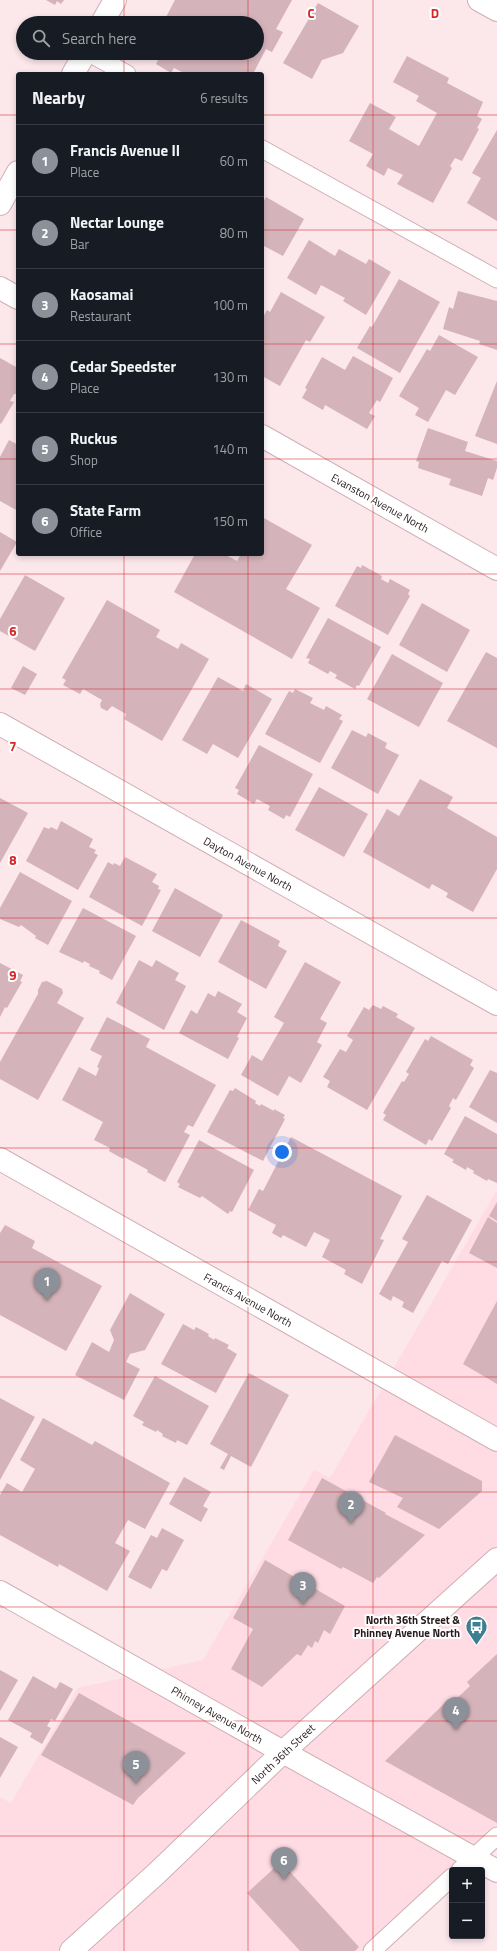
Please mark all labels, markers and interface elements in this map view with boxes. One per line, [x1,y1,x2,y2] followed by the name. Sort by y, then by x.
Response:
[307,3,315,23] text: C
[431,3,439,23] text: D
[16,16,264,60] search box
[30,27,52,49] icon: search
[62,27,136,50] text: Search here
[32,85,85,111] text: Nearby
[200,88,248,108] text: 6 results
[70,139,180,162] text: Francis Avenue II
[41,151,49,171] text: 1
[220,151,248,171] text: 60 m
[70,162,99,182] text: Place
[70,211,164,234] text: Nectar Lounge
[41,223,49,243] text: 2
[220,223,248,243] text: 80 m
[70,234,89,254] text: Bar
[70,283,133,306] text: Kaosamai
[41,295,49,315] text: 3
[212,295,248,315] text: 100 m
[70,306,131,326] text: Restaurant
[70,355,176,378] text: Cedar Speedster
[41,367,49,387] text: 4
[212,367,248,387] text: 130 m
[70,378,99,398] text: Place
[70,427,117,450] text: Ruckus
[41,439,49,459] text: 5
[212,439,248,459] text: 140 m
[70,450,98,470] text: Shop
[328,470,432,537] street label: Evanston Avenue North
[70,499,141,522] text: State Farm
[41,511,49,531] text: 6
[212,511,248,531] text: 150 m
[70,522,102,542] text: Office
[9,621,17,641] text: 6
[9,736,17,756] text: 7
[201,833,295,895] street label: Dayton Avenue North
[9,850,17,870] text: 8
[9,965,17,985] text: 9
[272,1142,292,1162] your location
[34,1268,60,1301] pin: 1
[201,1269,295,1331] street label: Francis Avenue North
[338,1491,364,1524] pin: 2
[290,1572,316,1605] pin: 3
[354,1612,460,1641] place label: North 36th Street & Phinney Avenue North
[463,1613,489,1646] bus stop icon: North 36th Street & Phinney Avenue North
[168,1682,266,1748] street label: Phinney Avenue North
[443,1697,469,1730] pin: 4
[248,1720,319,1788] street label: North 36th Street
[123,1751,149,1784] pin: 5
[271,1847,297,1880] pin: 6
[449,1867,485,1939] map controls
[449,1867,485,1903] button: +
[449,1903,485,1939] button: −

